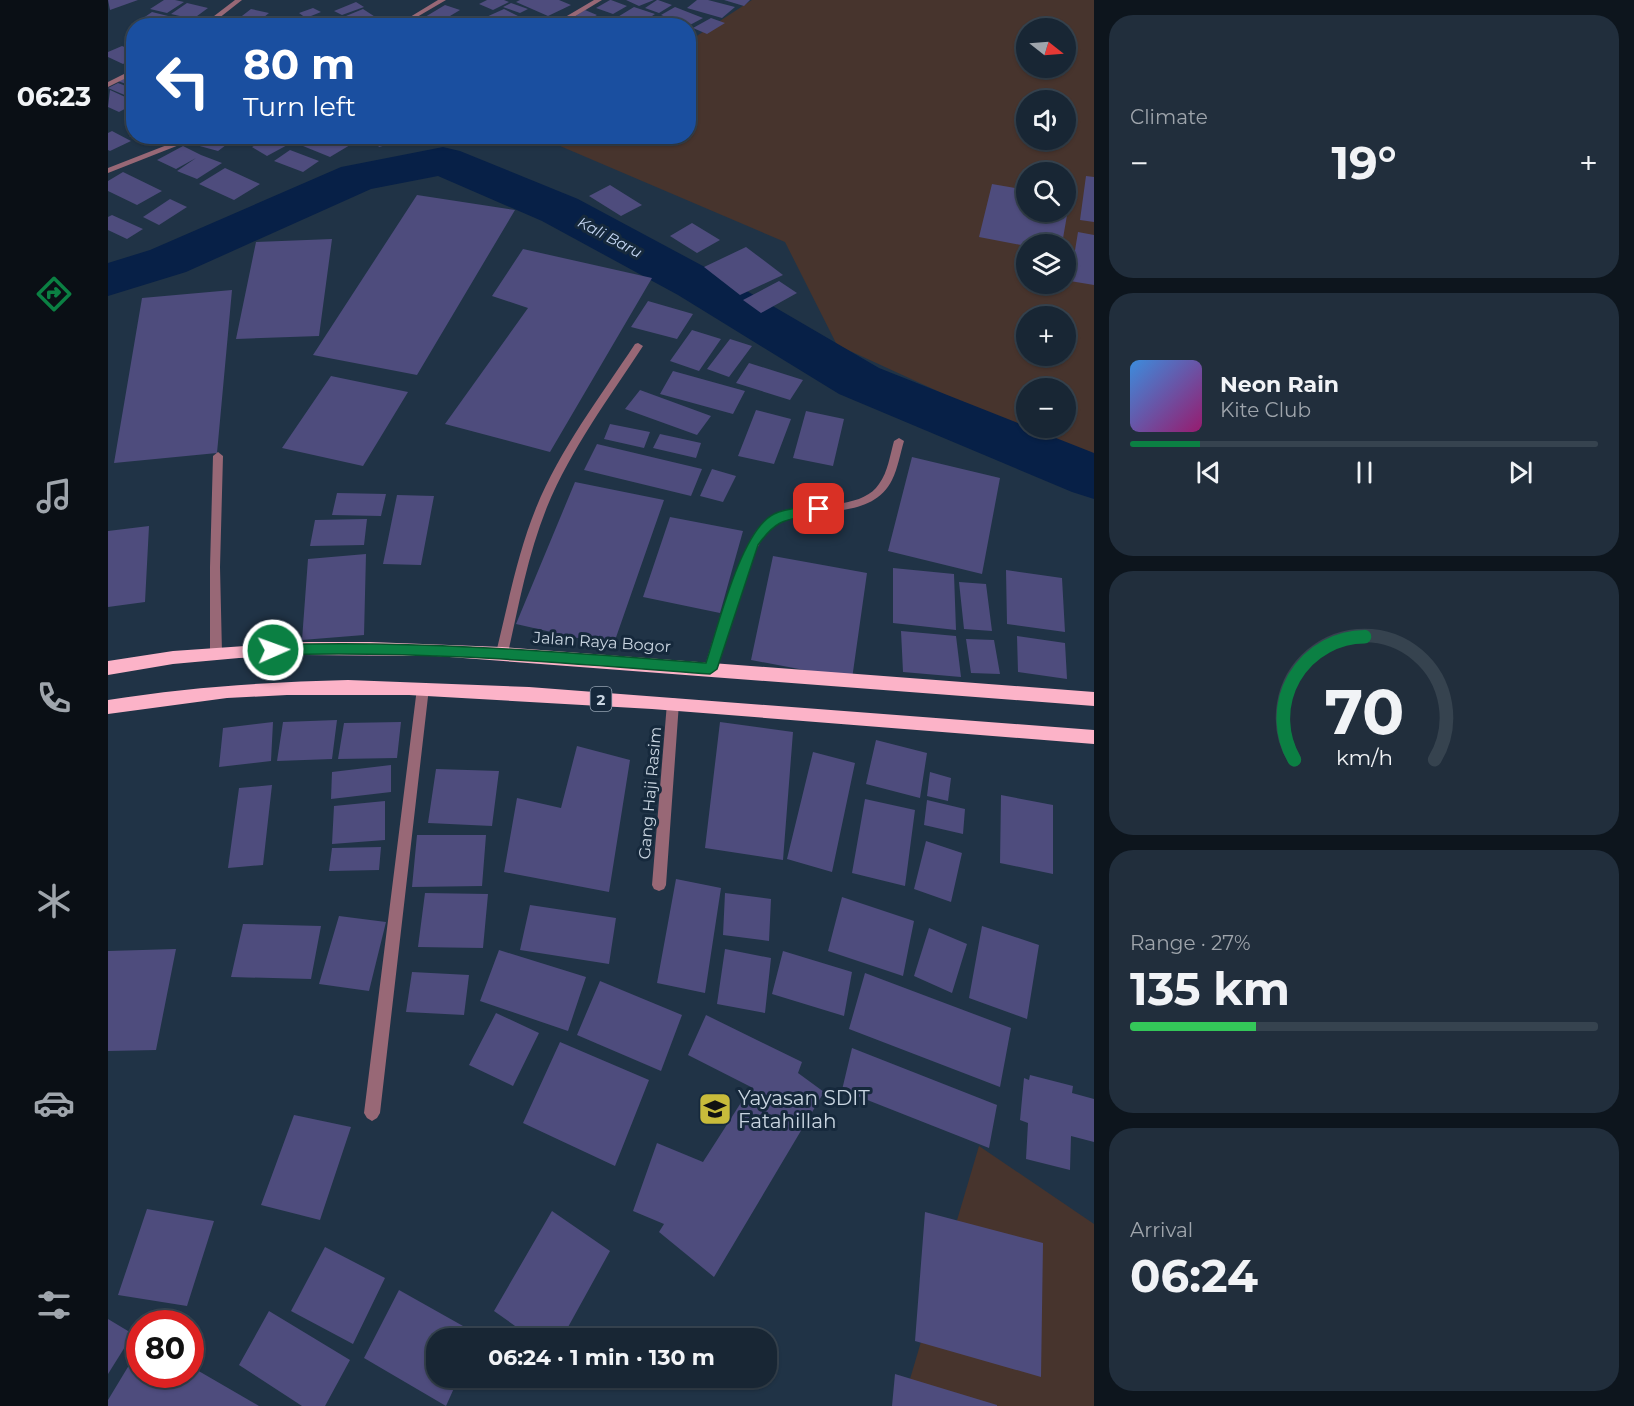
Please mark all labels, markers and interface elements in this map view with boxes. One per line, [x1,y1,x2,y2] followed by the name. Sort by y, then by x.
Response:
[1016,18,1076,78] north arrow
[1016,18,1076,438] map controls
[243,38,355,90] text: 80 m
[144,42,222,120] icon: left
[17,80,91,113] text: 06:23
[243,90,356,123] text: Turn left
[1016,90,1076,150] button: sound
[1130,105,1208,129] text: Climate
[1331,135,1397,190] text: 19°
[1130,143,1149,183] text: −
[1579,143,1598,183] text: +
[1016,162,1076,222] button: search
[575,212,645,262] water label: Kali Baru
[1016,234,1076,294] button: layers
[33,273,75,315] icon: directions
[1016,306,1076,366] button: +
[1220,371,1339,398] text: Neon Rain
[1016,378,1076,438] button: −
[1220,398,1311,422] text: Kite Club
[1192,456,1225,489] icon: previous
[1348,456,1381,489] icon: pause
[1504,456,1537,489] icon: next
[33,475,75,517] icon: music
[793,483,844,534] pin
[802,492,835,525] icon: arrive
[241,618,305,682] position arrow
[531,628,672,656] street label: Jalan Raya Bogor
[1324,674,1404,750] text: 70
[33,677,75,719] icon: phone
[590,687,612,711] road number: 2
[635,726,665,860] street label: Gang Haji Rasim
[1335,744,1393,770] text: km/h
[33,880,75,922] icon: climate
[1130,931,1251,955] text: Range · 27%
[1130,961,1290,1016] text: 135 km
[33,1082,75,1124] icon: car
[738,1086,870,1133] place label: Yayasan SDIT Fatahillah
[697,1091,733,1127] school or university icon: Yayasan SDIT Fatahillah
[1130,1218,1193,1242] text: Arrival
[1130,1248,1258,1303] text: 06:24
[33,1284,75,1326] icon: filters
[126,1310,204,1388] speed limit sign: 80
[488,1344,715,1371] text: 06:24 · 1 min · 130 m

